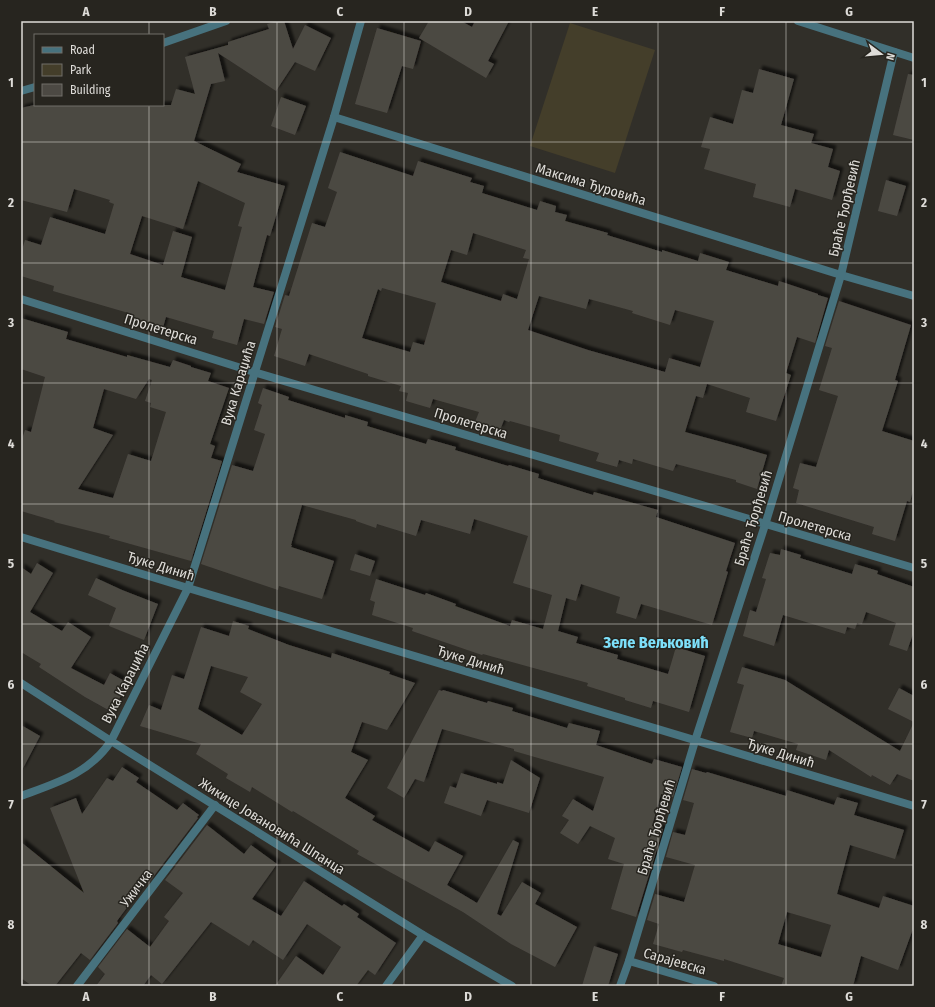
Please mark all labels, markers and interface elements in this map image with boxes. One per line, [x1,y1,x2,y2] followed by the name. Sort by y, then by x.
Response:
[81,4,90,19] text: A
[209,4,217,19] text: B
[337,4,344,19] text: C
[464,4,472,19] text: D
[592,4,598,19] text: E
[719,4,725,19] text: F
[845,4,853,19] text: G
[34,34,164,106] legend
[861,34,901,74] north arrow
[70,43,95,57] text: Road
[883,52,897,62] text: N
[70,63,92,77] text: Park
[8,75,14,90] text: 1
[921,75,927,90] text: 1
[70,83,111,97] text: Building
[825,158,864,258] street label: Браће Ђорђевић
[534,160,648,209] street label: Максима Ђуровића
[7,195,14,210] text: 2
[920,195,927,210] text: 2
[122,310,200,349] street label: Пролетерска
[7,315,14,330] text: 3
[920,315,927,330] text: 3
[217,338,260,428] street label: Вука Караџића
[432,404,510,443] street label: Пролетерска
[8,436,15,451] text: 4
[921,436,928,451] text: 4
[731,468,776,568] street label: Браће Ђорђевић
[776,508,854,545] street label: Пролетерска
[125,548,197,585] street label: Ђуке Динић
[8,556,14,571] text: 5
[921,556,927,571] text: 5
[602,633,709,652] district label: Зеле Вељковић
[98,640,153,726] street label: Вука Караџића
[435,642,507,679] street label: Ђуке Динић
[8,677,15,692] text: 6
[921,677,928,692] text: 6
[745,735,817,772] street label: Ђуке Динић
[196,774,348,878] street label: Жикице Јовановића Шпанца
[634,777,679,877] street label: Браће Ђорђевић
[8,797,14,812] text: 7
[921,797,927,812] text: 7
[116,866,156,911] street label: Ужичка
[8,917,15,932] text: 8
[921,917,928,932] text: 8
[642,944,708,979] street label: Сарајевска
[81,989,90,1004] text: A
[209,989,217,1004] text: B
[337,989,344,1004] text: C
[464,989,472,1004] text: D
[592,989,598,1004] text: E
[719,989,725,1004] text: F
[845,989,853,1004] text: G

